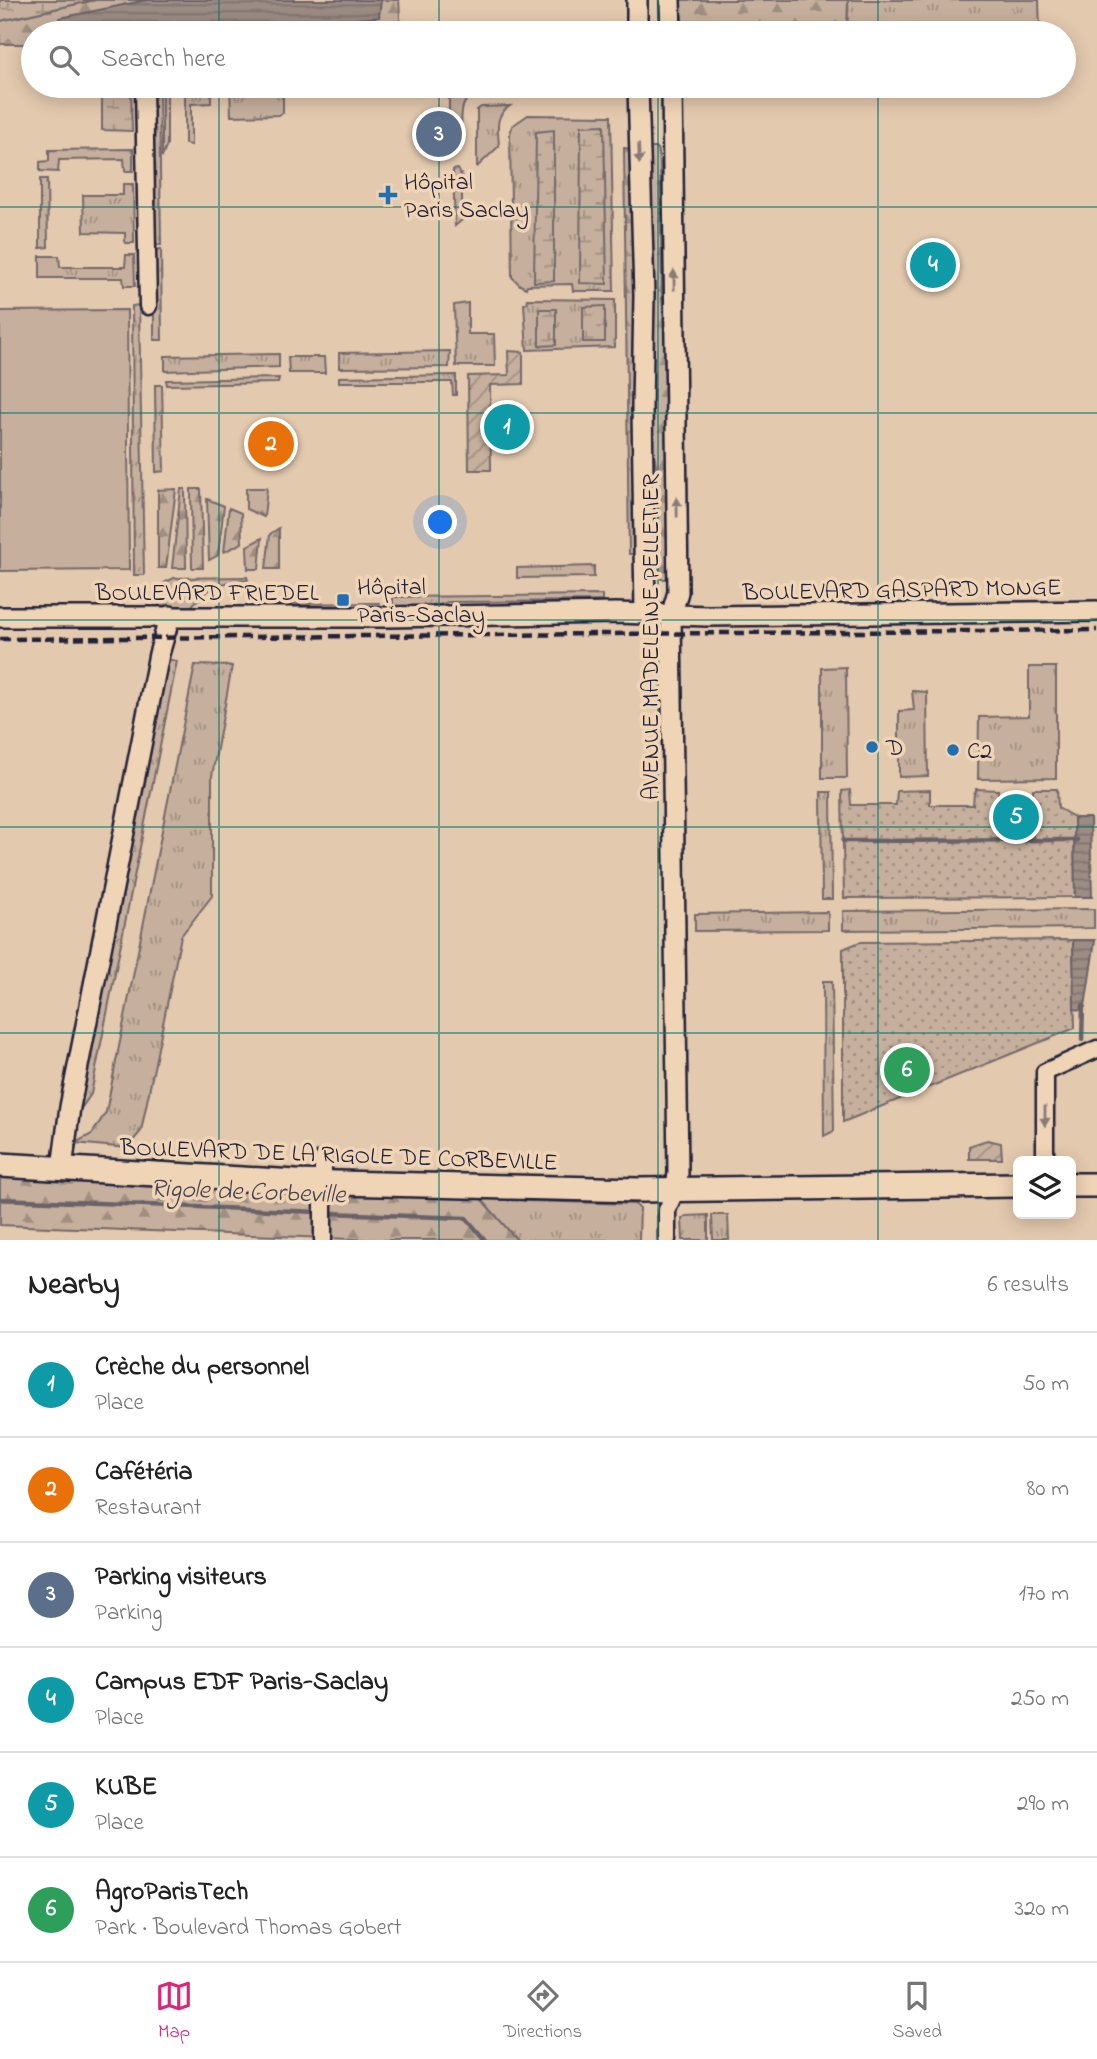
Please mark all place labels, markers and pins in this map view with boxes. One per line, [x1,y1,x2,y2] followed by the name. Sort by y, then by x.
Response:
[416,108,462,160] pin: 3
[404,166,529,230] place label: Hôpital Paris Saclay
[378,185,398,205] marker: Hôpital Paris Saclay
[910,239,956,291] pin: 4
[484,401,530,453] pin: 1
[248,418,294,470] pin: 2
[357,571,485,635] place label: Hôpital Paris-Saclay
[335,592,351,608] marker: Hôpital Paris-Saclay
[885,732,904,767] place label: D
[967,735,992,770] place label: C2
[864,739,880,755] marker: D
[945,742,961,758] marker: C2
[993,791,1039,843] pin: 5
[884,1044,930,1096] pin: 6

